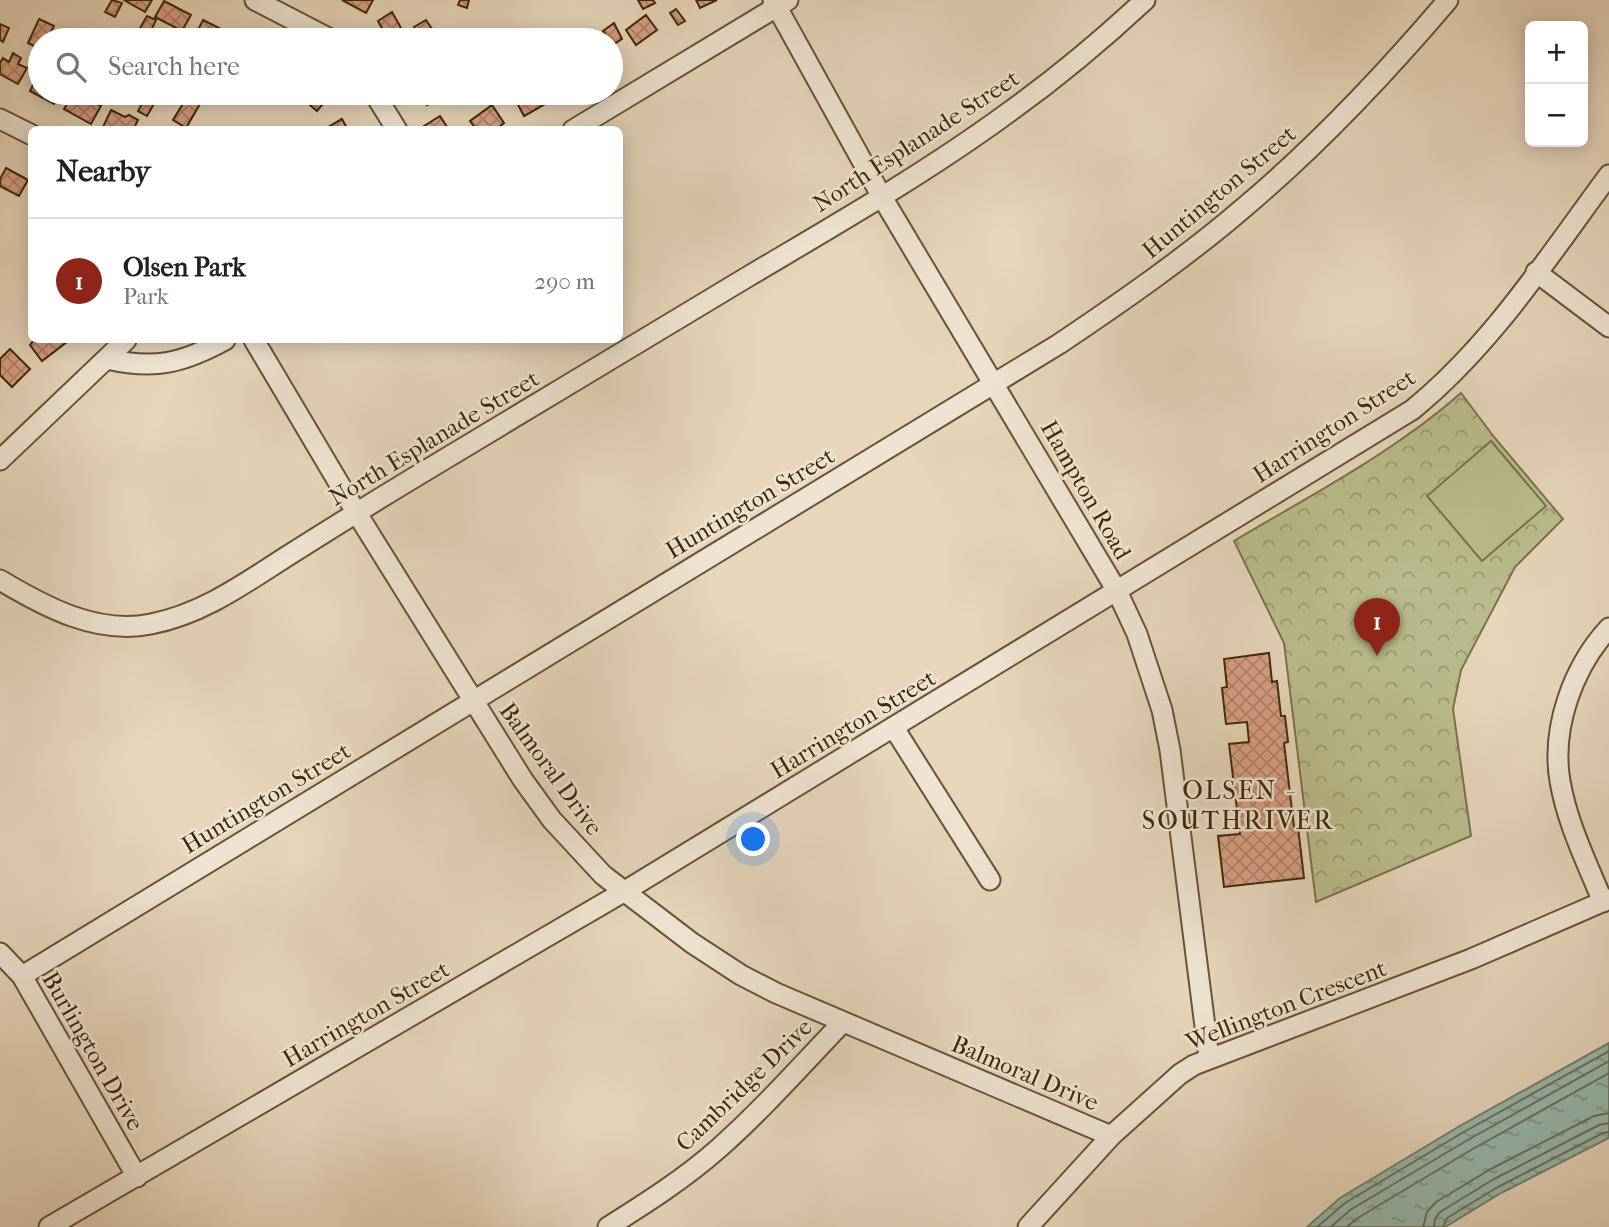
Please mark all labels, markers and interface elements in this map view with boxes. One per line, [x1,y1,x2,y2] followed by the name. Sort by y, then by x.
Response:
[1525,21,1588,147] map controls
[1525,21,1588,84] button: +
[28,28,623,105] search box
[52,48,90,86] icon: search
[108,51,240,82] text: Search here
[808,64,1025,218] street label: North Esplanade Street
[1525,84,1588,147] button: −
[1137,119,1302,264] street label: Huntington Street
[56,154,151,189] text: Nearby
[123,252,246,283] text: Olsen Park
[75,268,83,295] text: 1
[534,268,595,295] text: 290 m
[123,283,169,310] text: Park
[1248,363,1421,489] street label: Harrington Street
[324,364,544,512] street label: North Esplanade Street
[1035,415,1138,565] street label: Hampton Road
[661,441,840,564] street label: Huntington Street
[1354,598,1400,656] pin: 1
[765,663,941,784] street label: Harrington Street
[494,697,609,841] street label: Balmoral Drive
[177,736,356,859] street label: Huntington Street
[1142,775,1334,836] district label: OLSEN - SOUTHRIVER
[736,822,770,856] your location
[1181,954,1391,1057] street label: Wellington Crescent
[278,955,455,1073] street label: Harrington Street
[36,967,150,1135] street label: Burlington Drive
[670,1013,818,1157] street label: Cambridge Drive
[947,1029,1103,1117] street label: Balmoral Drive

